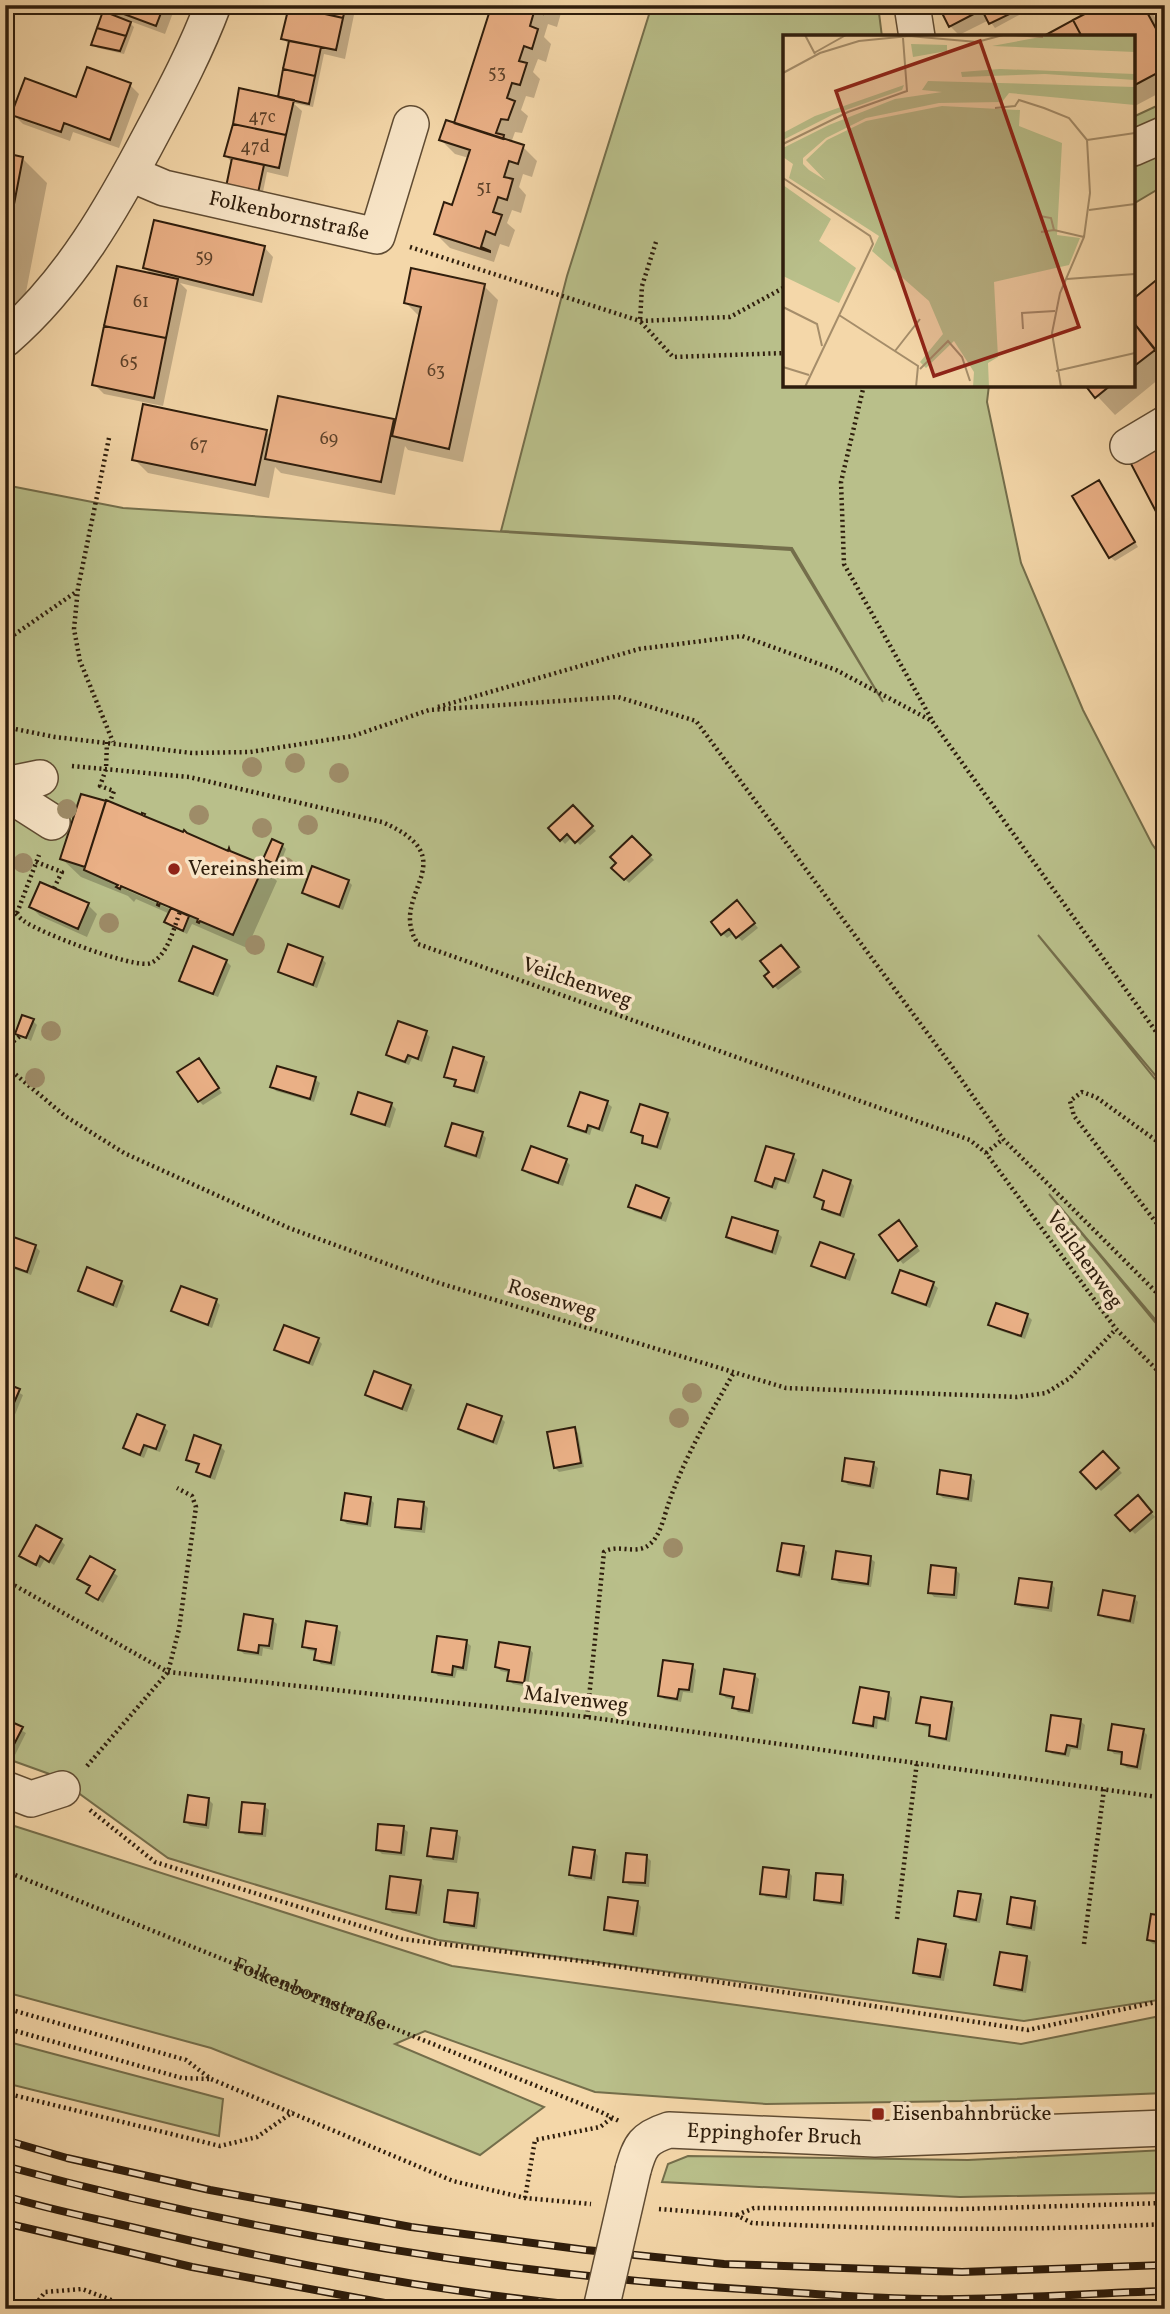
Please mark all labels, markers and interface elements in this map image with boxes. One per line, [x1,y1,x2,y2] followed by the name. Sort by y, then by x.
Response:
[783,35,1135,387] inset map
[488,61,506,86] house number: 53
[248,105,276,130] house number: 47c
[240,135,270,160] house number: 47d
[476,176,492,201] house number: 51
[206,184,372,248] street label: Folkenbornstraße
[195,245,213,270] house number: 59
[133,290,149,315] house number: 61
[120,350,138,375] house number: 65
[427,359,445,384] house number: 63
[320,427,338,452] house number: 69
[190,433,208,458] house number: 67
[188,855,304,884] place label: Vereinsheim
[166,861,182,877] marker: Vereinsheim
[518,951,636,1015] street label: Veilchenweg
[1039,1205,1129,1315] street label: Veilchenweg
[504,1273,600,1327] street label: Rosenweg
[522,1679,630,1721] street label: Malvenweg
[229,1950,391,2039] street label: Folkenbornstraße
[892,2100,1052,2129] place label: Eisenbahnbrücke
[870,2106,886,2122] marker: Eisenbahnbrücke
[686,2116,863,2153] street label: Eppinghofer Bruch

